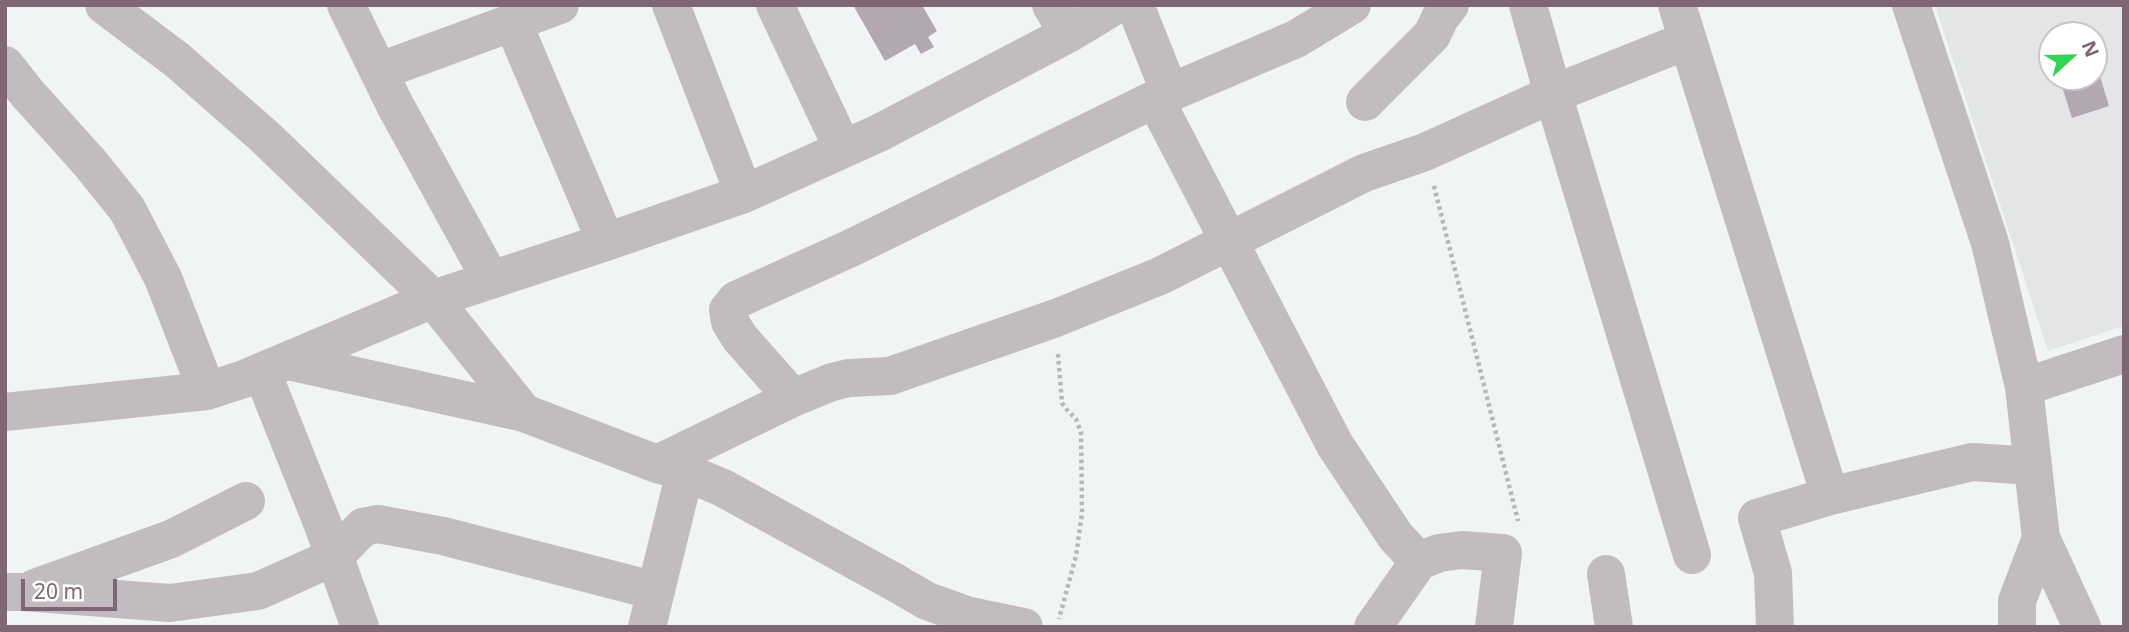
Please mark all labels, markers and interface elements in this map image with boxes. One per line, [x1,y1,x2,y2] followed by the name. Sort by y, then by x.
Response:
[2038,21,2108,91] north arrow
[2076,37,2106,61] text: N
[24,566,121,610] scale bar
[34,577,83,605] text: 20 m

